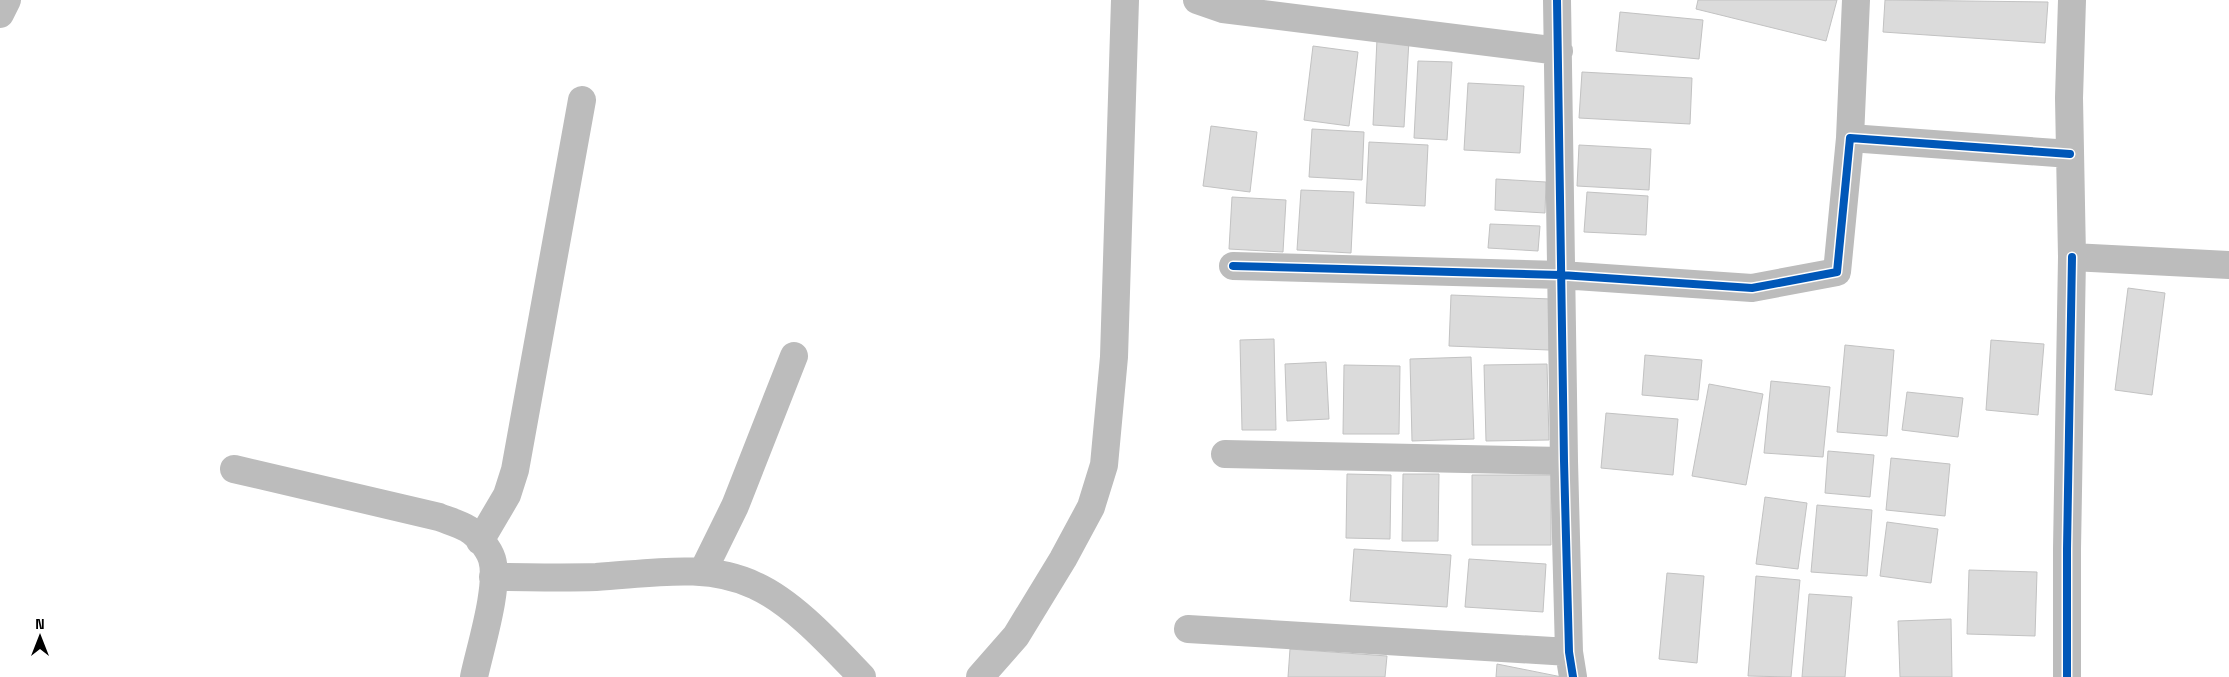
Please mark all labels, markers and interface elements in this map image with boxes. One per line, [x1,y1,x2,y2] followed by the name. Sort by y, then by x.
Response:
[15,612,65,662] north arrow
[35,615,45,633] text: N

